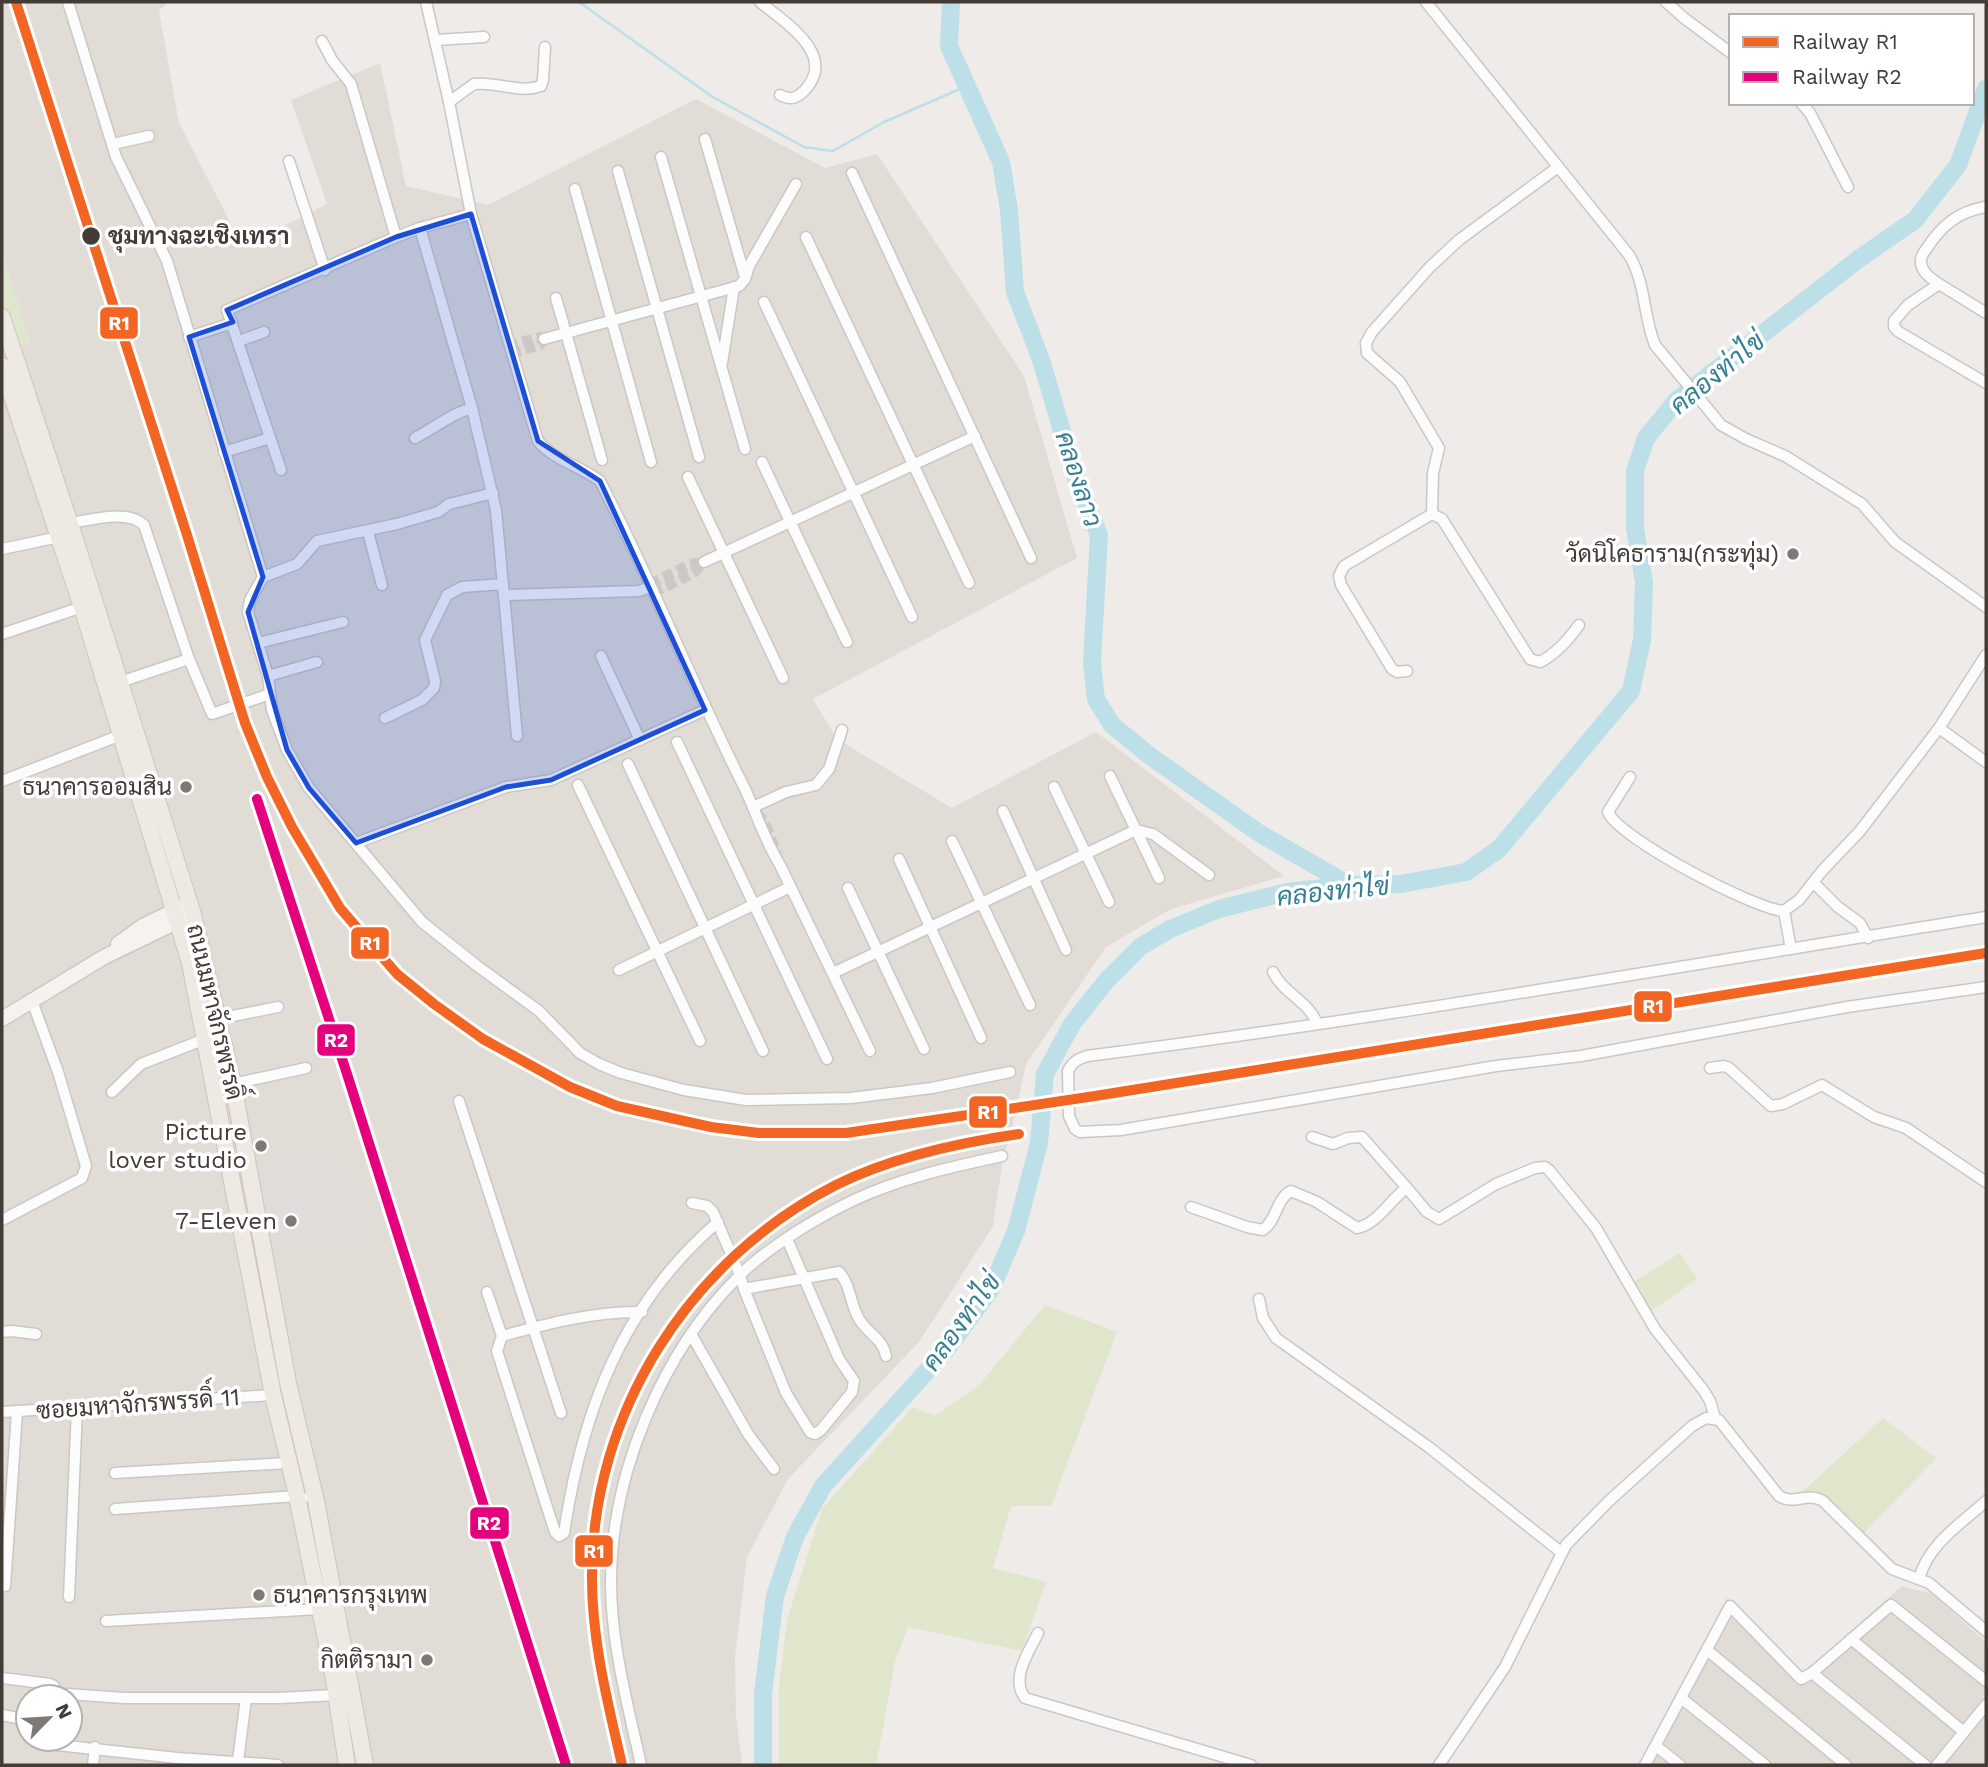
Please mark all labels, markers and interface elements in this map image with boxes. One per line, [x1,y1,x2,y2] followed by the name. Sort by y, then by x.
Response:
[1729,14,1974,105] legend
[1792,29,1898,54] text: Railway R1
[1792,64,1902,89] text: Railway R2
[108,222,290,253] place label: ชุมทางฉะเชิงเทรา
[80,225,102,247] marker: ชุมทางฉะเชิงเทรา
[99,306,139,340] line badge: R1
[108,312,130,335] text: R1
[1663,324,1772,420] water label: คลองท่าไข่
[1049,427,1109,531] water label: คลองลาว
[1565,538,1779,570] place label: วัดนิโคธาราม(กระทุ่ม)
[1785,546,1801,562] marker: วัดนิโคธาราม(กระทุ่ม)
[22,773,172,801] place label: ธนาคารออมสิน
[178,779,194,795] marker: ธนาคารออมสิน
[1275,869,1393,912] water label: คลองท่าไข่
[181,920,257,1103] street label: ถนนมหาจักรพรรดิ์
[350,926,390,960] line badge: R1
[359,932,381,955] text: R1
[1633,990,1673,1023] line badge: R1
[1642,995,1664,1018] text: R1
[316,1023,356,1057] line badge: R2
[324,1029,348,1052] text: R2
[968,1095,1008,1129] line badge: R1
[977,1101,999,1124] text: R1
[108,1118,247,1174] place label: Picture lover studio
[253,1138,269,1154] marker: Picture lover studio
[175,1207,277,1235] place label: 7-Eleven
[283,1213,299,1229] marker: 7-Eleven
[915,1265,1008,1377] water label: คลองท่าไข่
[35,1375,241,1425] street label: ซอยมหาจักรพรรดิ์ 11
[469,1506,510,1540] line badge: R2
[477,1512,501,1535] text: R2
[574,1534,614,1568] line badge: R1
[583,1540,605,1563] text: R1
[273,1581,428,1611] place label: ธนาคารกรุงเทพ
[251,1587,267,1603] marker: ธนาคารกรุงเทพ
[320,1646,413,1674] place label: กิตติรามา
[419,1652,435,1668] marker: กิตติรามา
[14,1683,84,1753] north arrow
[51,1700,77,1722] text: N

